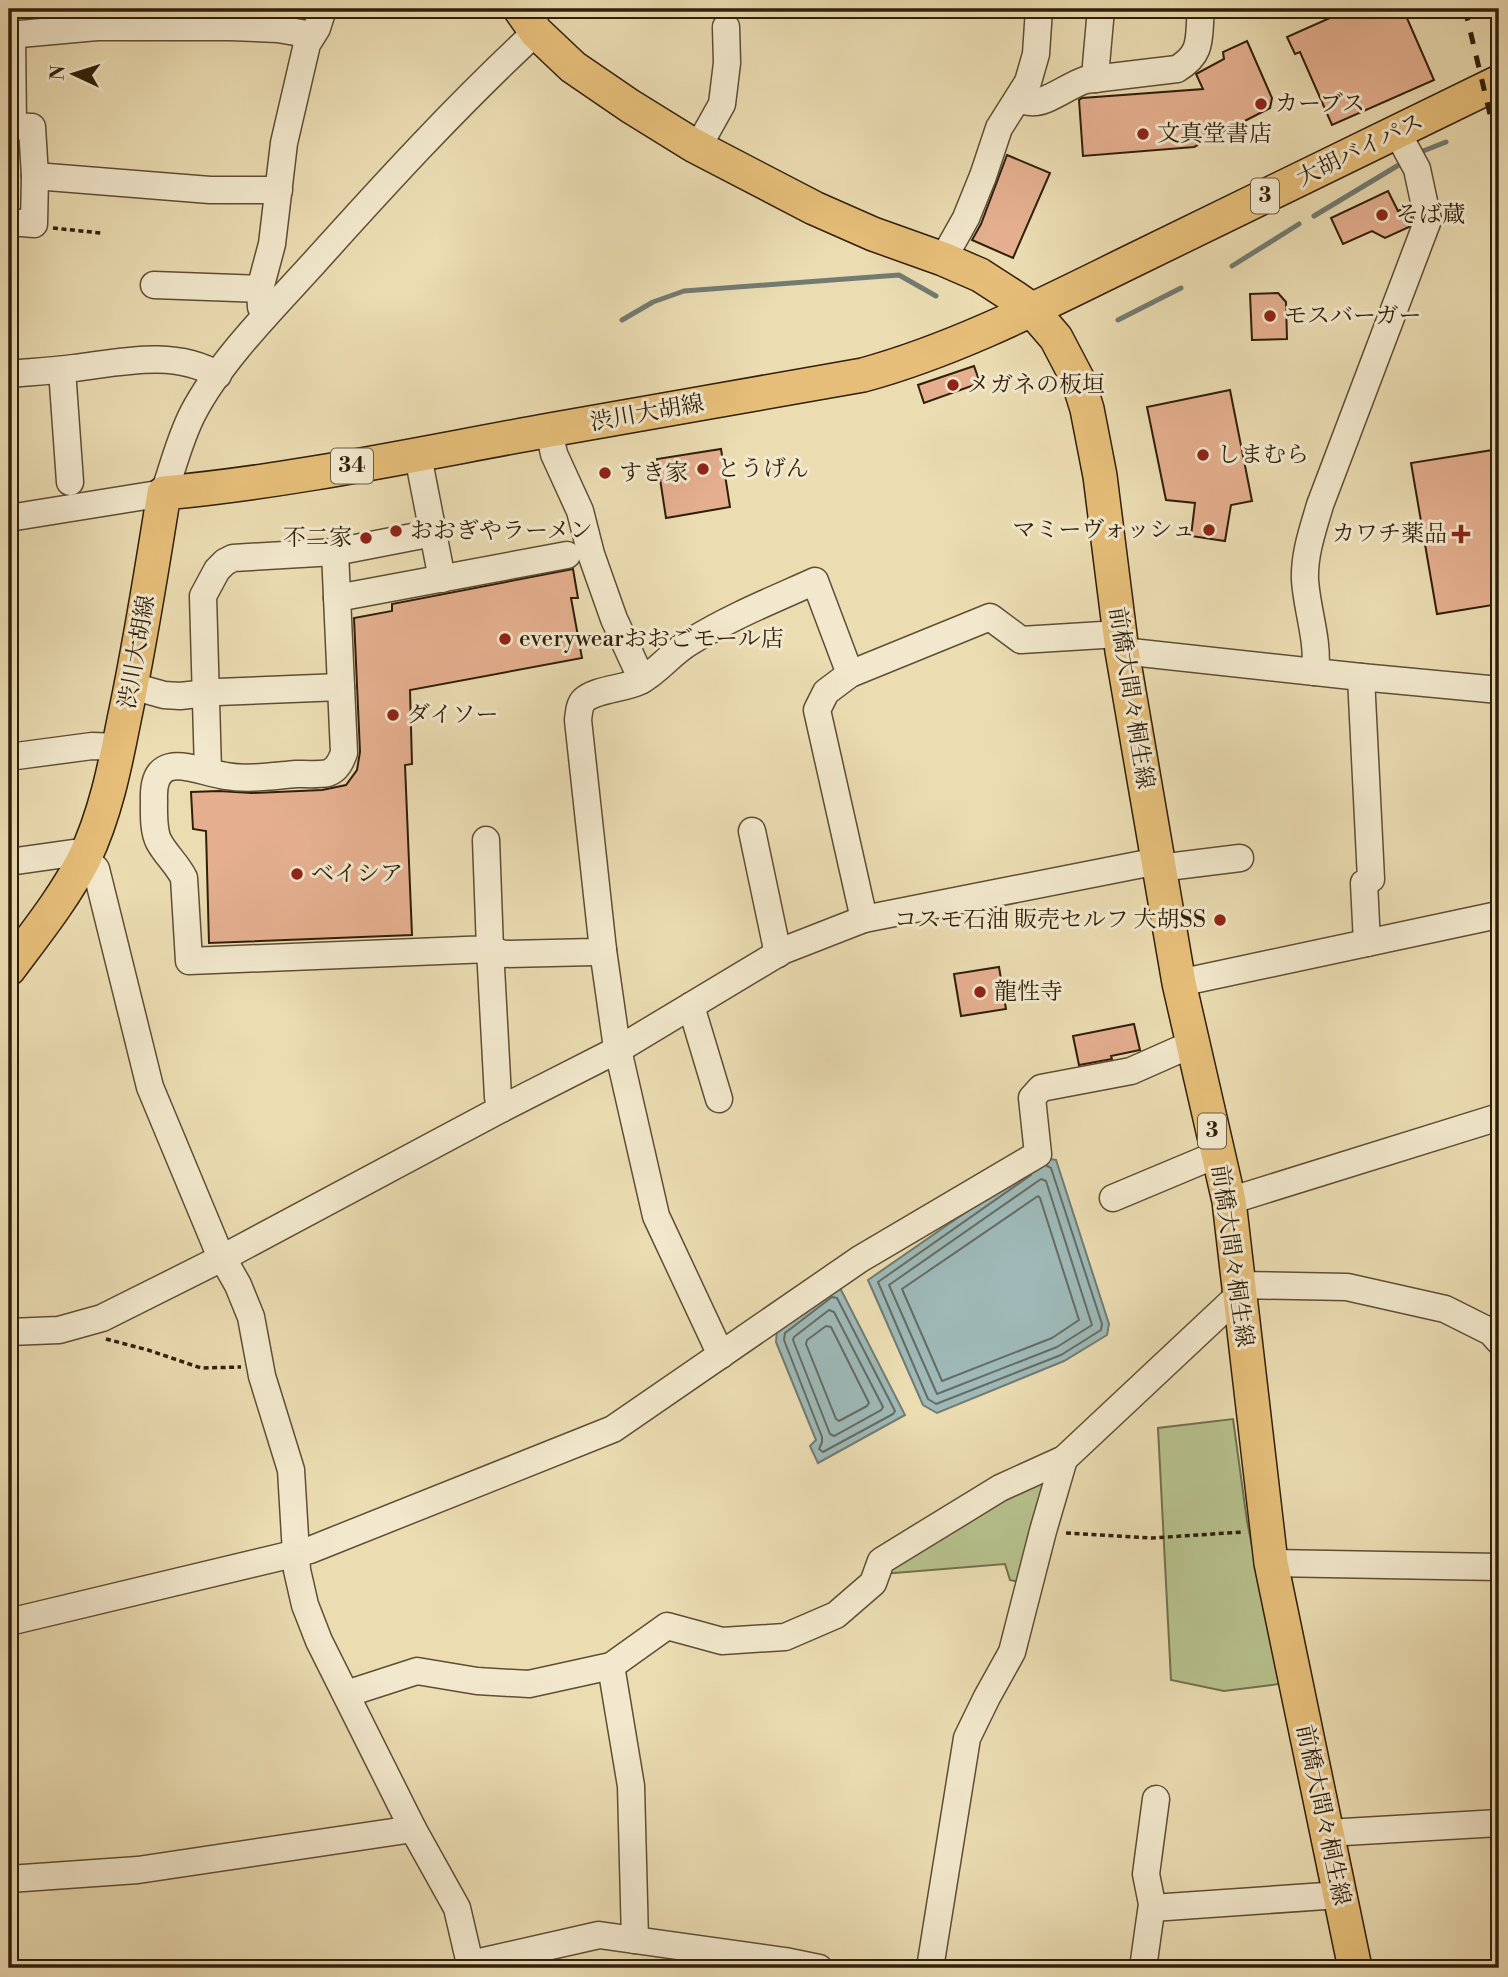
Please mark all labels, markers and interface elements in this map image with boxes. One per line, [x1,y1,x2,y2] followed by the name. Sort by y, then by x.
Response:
[38,38,108,108] north arrow
[46,65,71,81] text: N
[1275,90,1365,118] place label: カーブス
[1253,96,1269,112] marker: カーブス
[1292,107,1428,193] street label: 大胡バイパス
[1157,120,1272,148] place label: 文真堂書店
[1135,126,1151,142] marker: 文真堂書店
[1251,178,1279,214] road number: 3
[1396,201,1465,229] place label: そば蔵
[1374,207,1390,223] marker: そば蔵
[1284,302,1422,330] place label: モスバーガー
[1262,308,1278,324] marker: モスバーガー
[967,371,1105,399] place label: メガネの板垣
[945,377,961,393] marker: メガネの板垣
[588,389,706,437] street label: 渋川大胡線
[1217,441,1309,469] place label: しまむら
[1195,447,1211,463] marker: しまむら
[331,448,373,484] road number: 34
[717,455,809,483] place label: とうげん
[619,459,688,487] place label: すき家
[695,461,711,477] marker: とうげん
[597,465,613,481] marker: すき家
[1012,516,1195,544] place label: マミーヴォッシュ
[410,517,593,545] place label: おおぎやラーメン
[1332,520,1447,548] place label: カワチ薬品
[1201,522,1217,538] marker: マミーヴォッシュ
[388,523,404,539] marker: おおぎやラーメン
[283,524,352,552] place label: 不二家
[1453,526,1469,542] marker: カワチ薬品
[358,530,374,546] marker: 不二家
[113,593,161,711] street label: 渋川大胡線
[1103,605,1159,791] street label: 前橋大間々桐生線
[519,625,784,653] place label: everywearおおごモール店
[497,631,513,647] marker: everywearおおごモール店
[407,701,499,729] place label: ダイソー
[385,707,401,723] marker: ダイソー
[311,860,403,888] place label: ベイシア
[289,866,305,882] marker: ベイシア
[894,906,1206,934] place label: コスモ石油 販売セルフ 大胡SS
[1212,912,1228,928] marker: コスモ石油 販売セルフ 大胡SS
[994,978,1063,1006] place label: 龍性寺
[972,984,988,1000] marker: 龍性寺
[1198,1114,1226,1148] road number: 3
[1205,1163,1259,1349] street label: 前橋大間々桐生線
[1290,1722,1356,1908] street label: 前橋大間々桐生線

